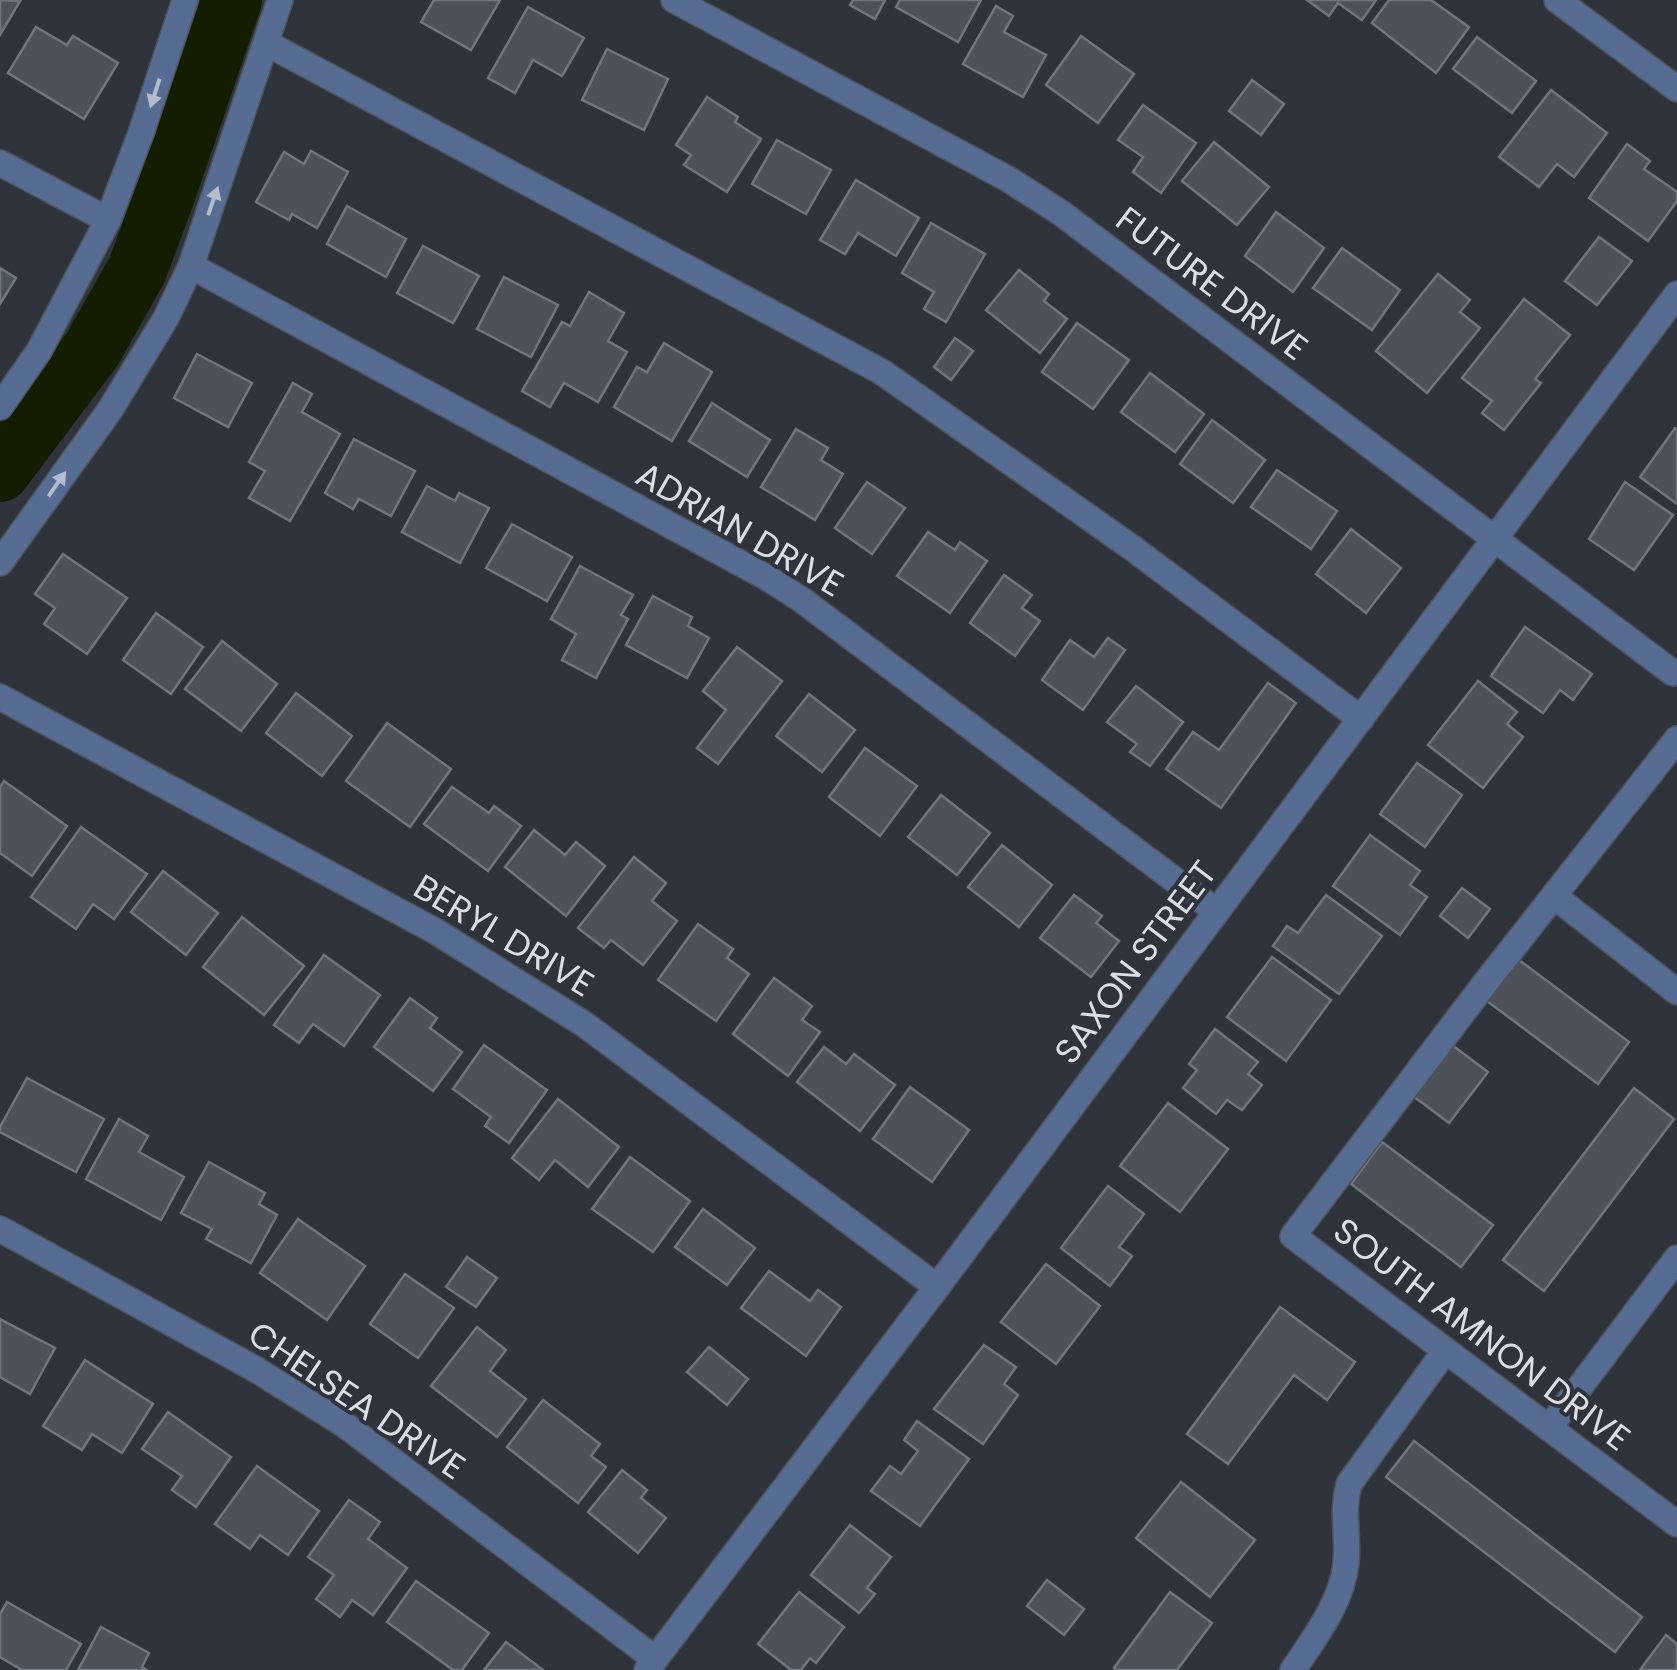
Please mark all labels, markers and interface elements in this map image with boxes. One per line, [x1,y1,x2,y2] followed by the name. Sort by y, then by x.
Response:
[146,78,161,108] one-way arrow
[206,186,221,216] one-way arrow
[1106,195,1318,371] street label: FUTURE DRIVE
[627,450,853,608] street label: ADRIAN DRIVE
[47,471,66,498] one-way arrow
[1042,850,1228,1074] street label: SAXON STREET
[405,862,603,1008] street label: BERYL DRIVE
[1323,1206,1641,1462] street label: SOUTH AMNON DRIVE
[239,1309,475,1491] street label: CHELSEA DRIVE

